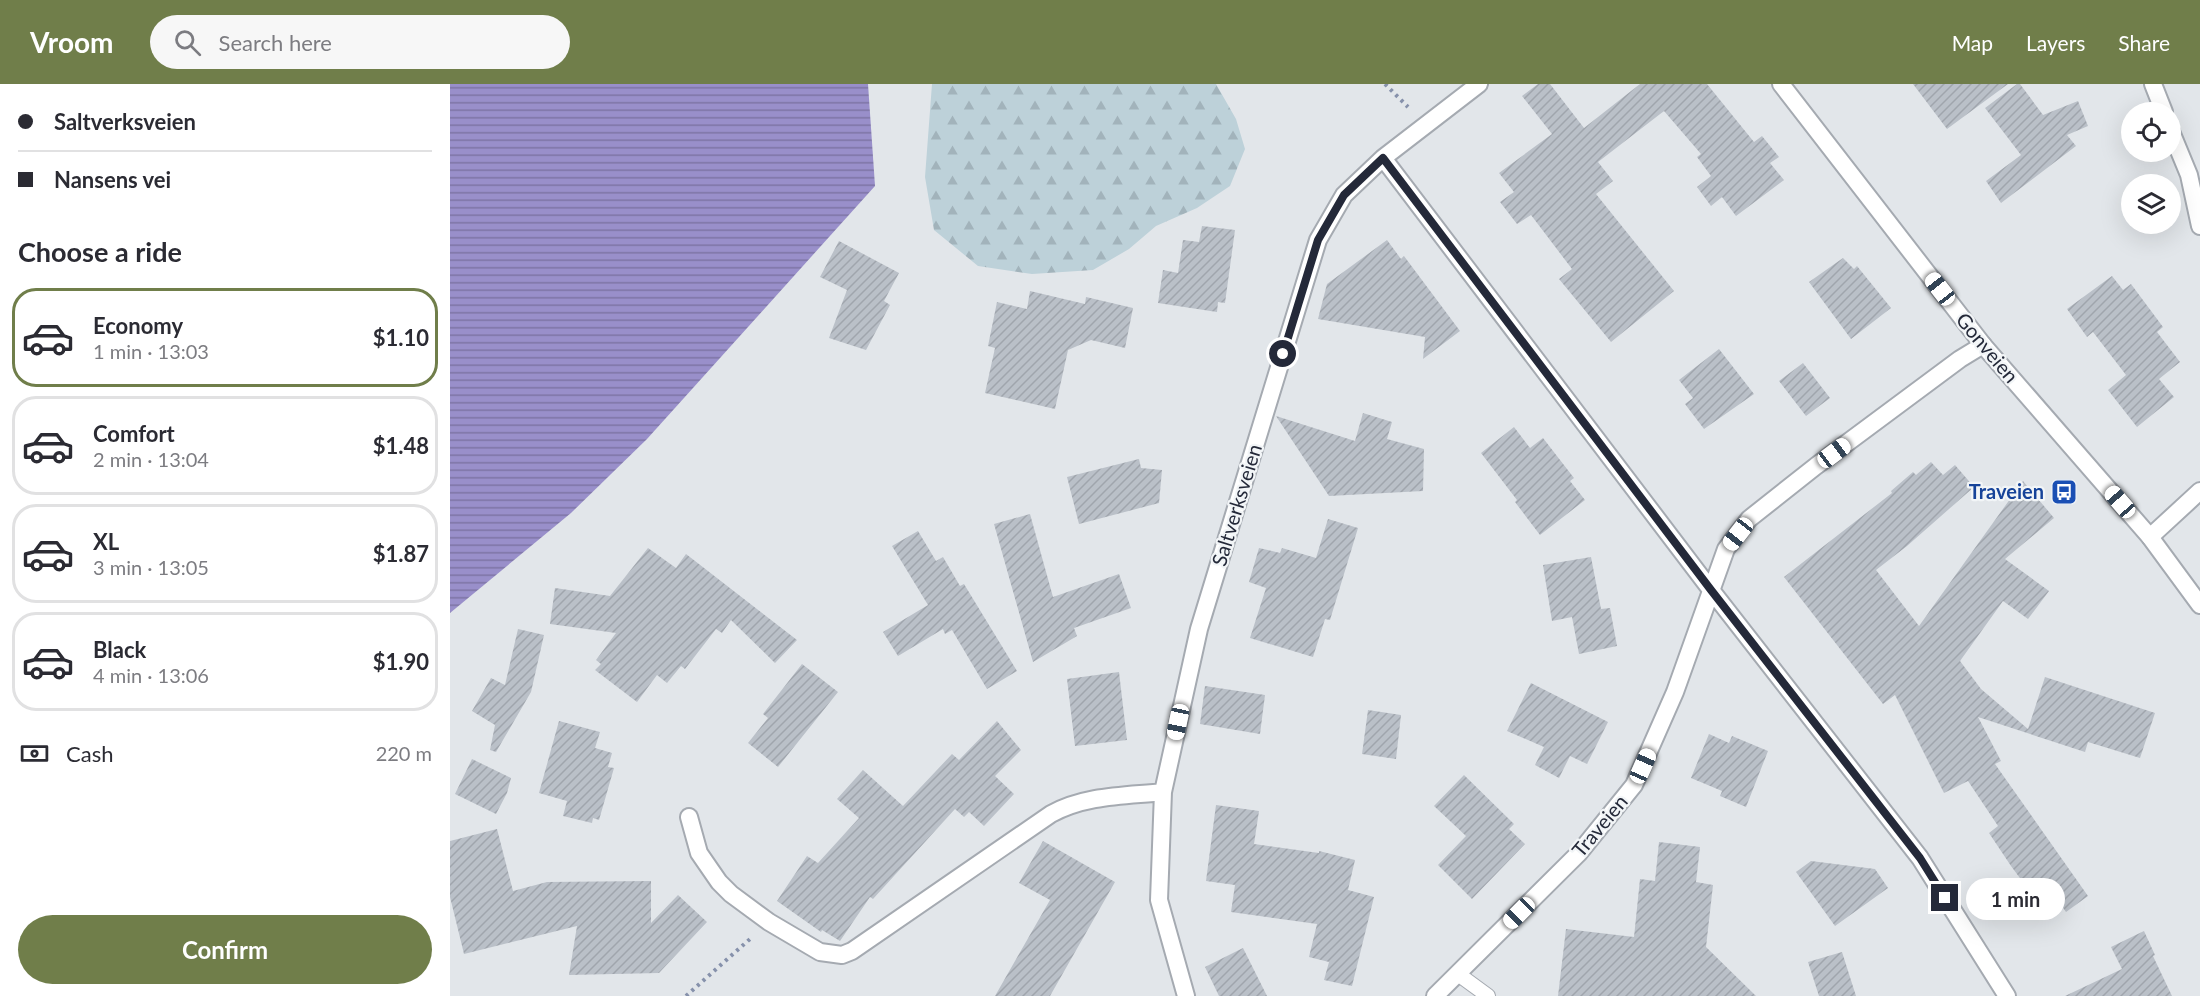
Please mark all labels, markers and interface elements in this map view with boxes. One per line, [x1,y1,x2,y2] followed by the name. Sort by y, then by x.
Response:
[150,15,570,69] search box
[30,25,114,59] text: Vroom
[171,26,204,59] icon: search
[219,29,332,56] text: Search here
[1952,30,1993,55] text: Map
[2026,30,2085,55] text: Layers
[2118,30,2170,55] text: Share
[2121,102,2181,234] map controls
[2121,102,2181,162] button: locate
[54,108,196,135] text: Saltverksveien
[54,166,171,193] text: Nansens vei
[2121,174,2181,234] button: layers
[18,235,182,268] text: Choose a ride
[1922,269,1958,309] car
[1952,308,2024,387] street label: Gonveien
[21,311,75,365] icon: car
[93,312,183,339] text: Economy
[373,324,429,351] text: $1.10
[93,339,209,363] text: 1 min · 13:03
[1269,340,1296,367] route start
[21,419,75,473] icon: car
[93,420,175,447] text: Comfort
[373,432,429,459] text: $1.48
[1814,435,1854,471] car
[1206,441,1266,569] street label: Saltverksveien
[93,447,209,471] text: 2 min · 13:04
[2049,477,2079,507] bus stop icon: Traveien
[1969,479,2044,503] place label: Traveien
[2101,483,2139,521] car
[1720,514,1756,554] car
[21,527,75,581] icon: car
[93,528,119,555] text: XL
[373,540,429,567] text: $1.87
[93,555,209,579] text: 3 min · 13:05
[21,635,75,689] icon: car
[93,636,146,663] text: Black
[373,648,429,675] text: $1.90
[93,663,209,687] text: 4 min · 13:06
[1165,703,1191,741] car
[18,737,51,770] icon: cash
[66,740,113,767] text: Cash
[376,741,432,765] text: 220 m
[1627,746,1659,786] car
[1566,789,1632,861] street label: Traveien
[1966,877,2065,919] callout: 1 min
[1931,884,1958,911] route end
[1991,887,2040,911] text: 1 min
[1500,894,1538,932] car
[18,915,432,984] button: Confirm

